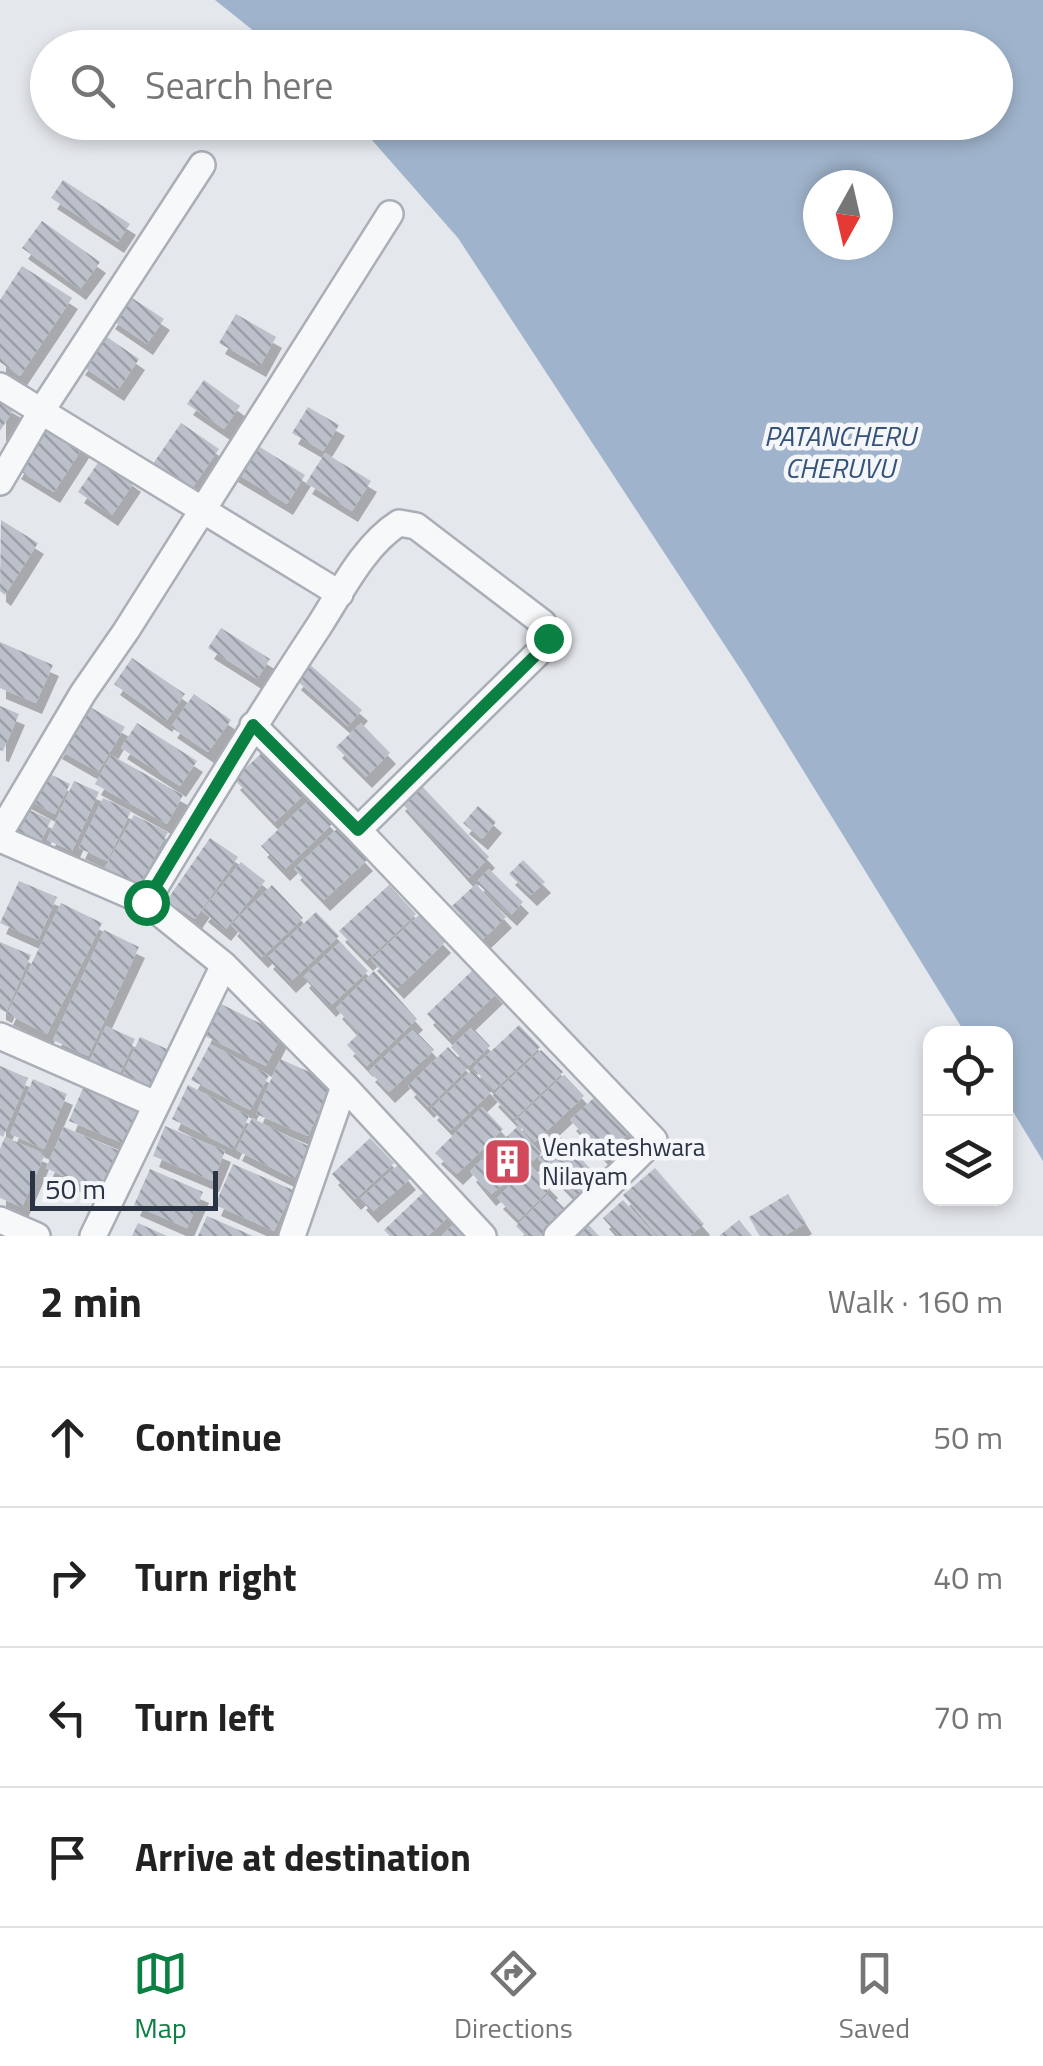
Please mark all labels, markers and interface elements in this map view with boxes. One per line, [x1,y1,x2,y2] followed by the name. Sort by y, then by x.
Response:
[30,30,1013,140] search box
[145,56,333,114] text: Search here
[65,58,120,113] icon: search
[803,170,893,260] north arrow
[764,414,919,489] water label: PATANCHERU CHERUVU
[526,616,572,662] route end
[124,880,170,926] route start
[923,1026,1013,1206] map controls
[923,1026,1013,1116] button: locate
[923,1116,1013,1206] button: layers
[542,1128,706,1195] place label: Venkateshwara Nilayam
[481,1135,533,1187] building icon: Venkateshwara Nilayam
[30,1166,218,1210] scale bar
[45,1167,106,1210] text: 50 m
[40,1269,142,1333] text: 2 min
[828,1277,1003,1325] text: Walk · 160 m
[135,1408,282,1466] text: Continue
[40,1410,95,1465] icon: ahead
[933,1413,1003,1461] text: 50 m
[135,1548,297,1606] text: Turn right
[40,1550,95,1605] icon: right
[933,1553,1003,1601] text: 40 m
[135,1688,275,1746] text: Turn left
[40,1690,95,1745] icon: left
[933,1693,1003,1741] text: 70 m
[135,1828,471,1886] text: Arrive at destination
[40,1830,95,1885] icon: arrive
[133,1946,188,2049] tab: Map
[454,1946,573,2049] tab: Directions
[839,1946,910,2049] tab: Saved

